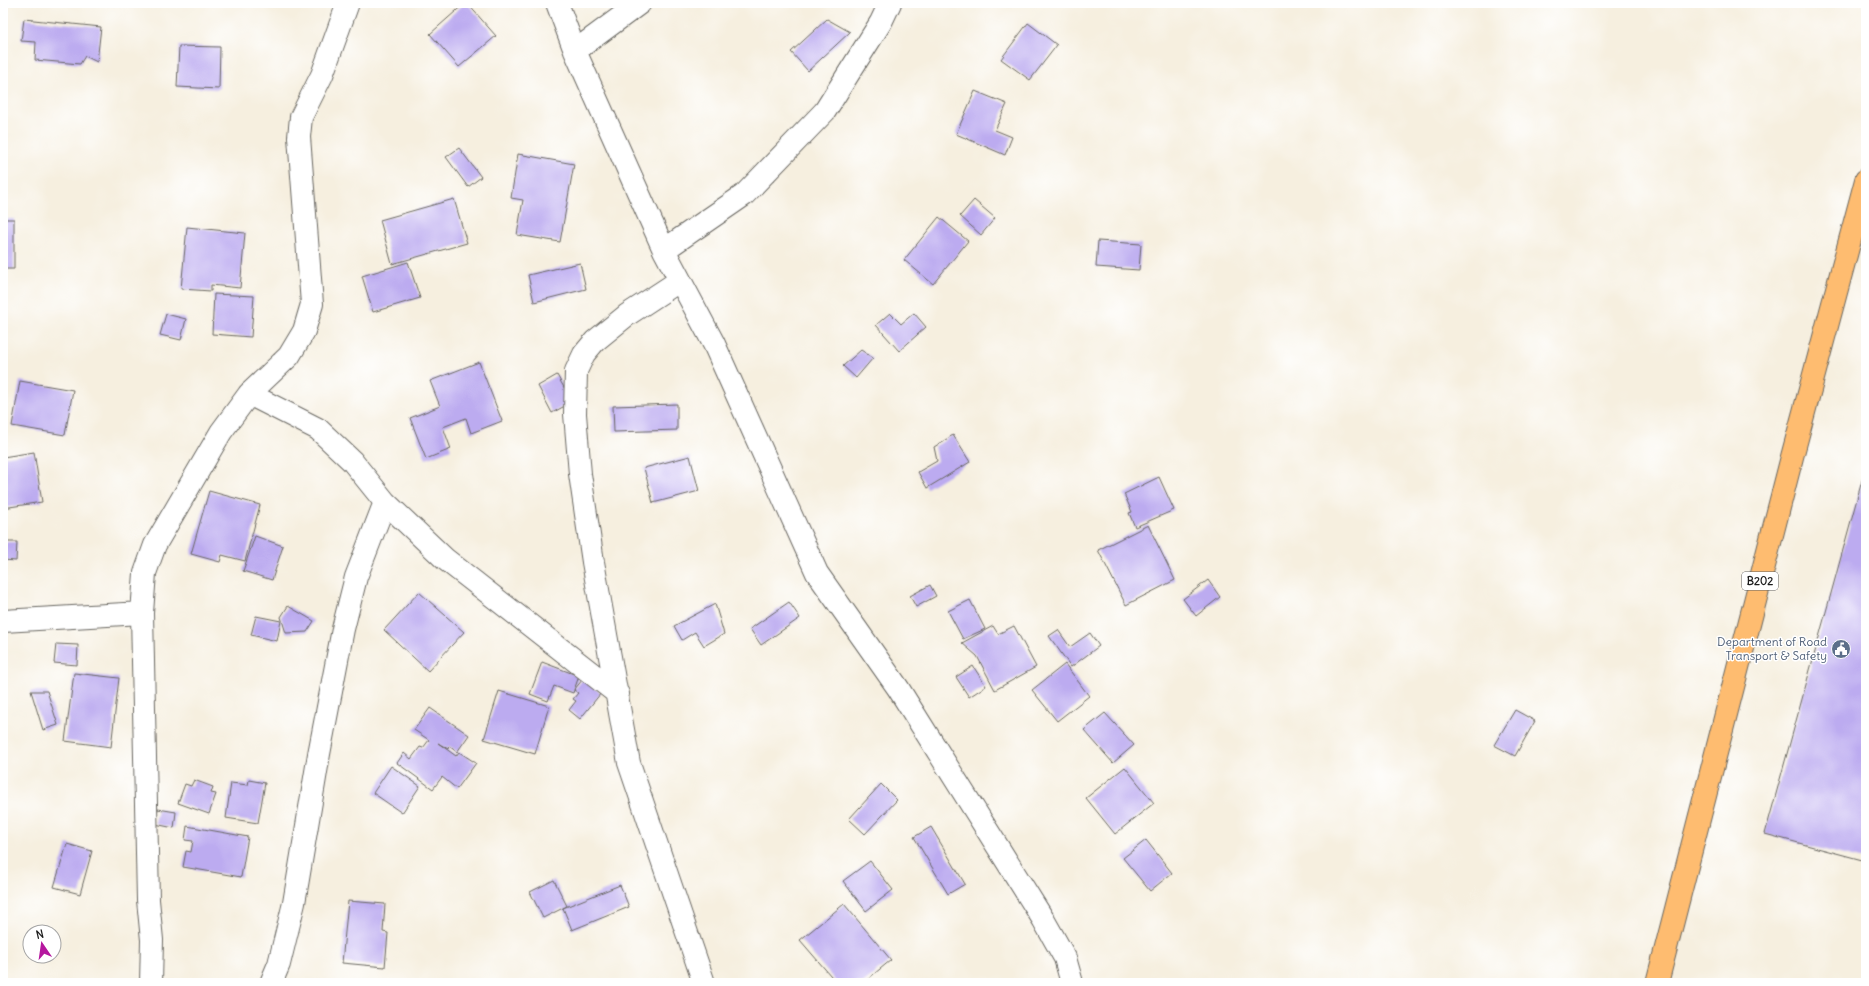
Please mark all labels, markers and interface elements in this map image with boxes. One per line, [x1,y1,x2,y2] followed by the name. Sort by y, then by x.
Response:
[1742,572,1778,590] road number: B202
[1717,634,1827,663] place label: Department of Road Transport & Safety
[1830,638,1852,660] public building icon: Department of Road Transport & Safety
[22,924,62,964] north arrow
[34,927,45,942] text: N

